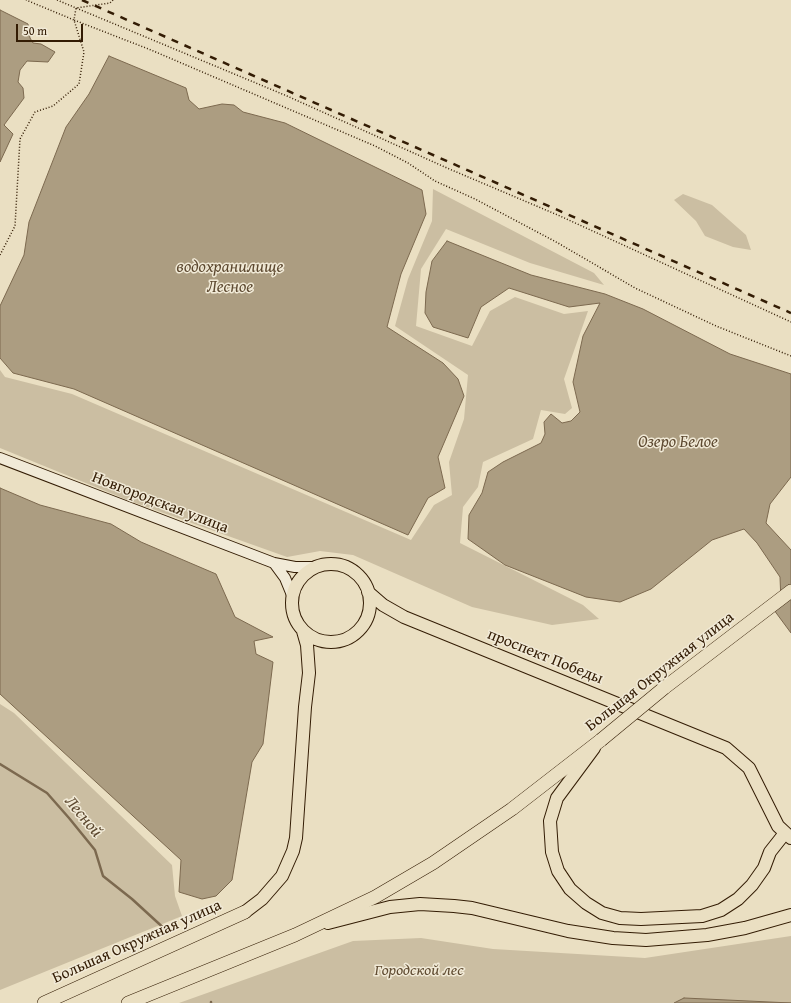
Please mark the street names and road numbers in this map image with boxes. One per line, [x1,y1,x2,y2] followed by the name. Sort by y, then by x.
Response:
[89,468,231,538] street label: Новгородская улица
[582,608,738,736] street label: Большая Окружная улица
[484,625,606,689] street label: проспект Победы
[49,896,225,988] street label: Большая Окружная улица

